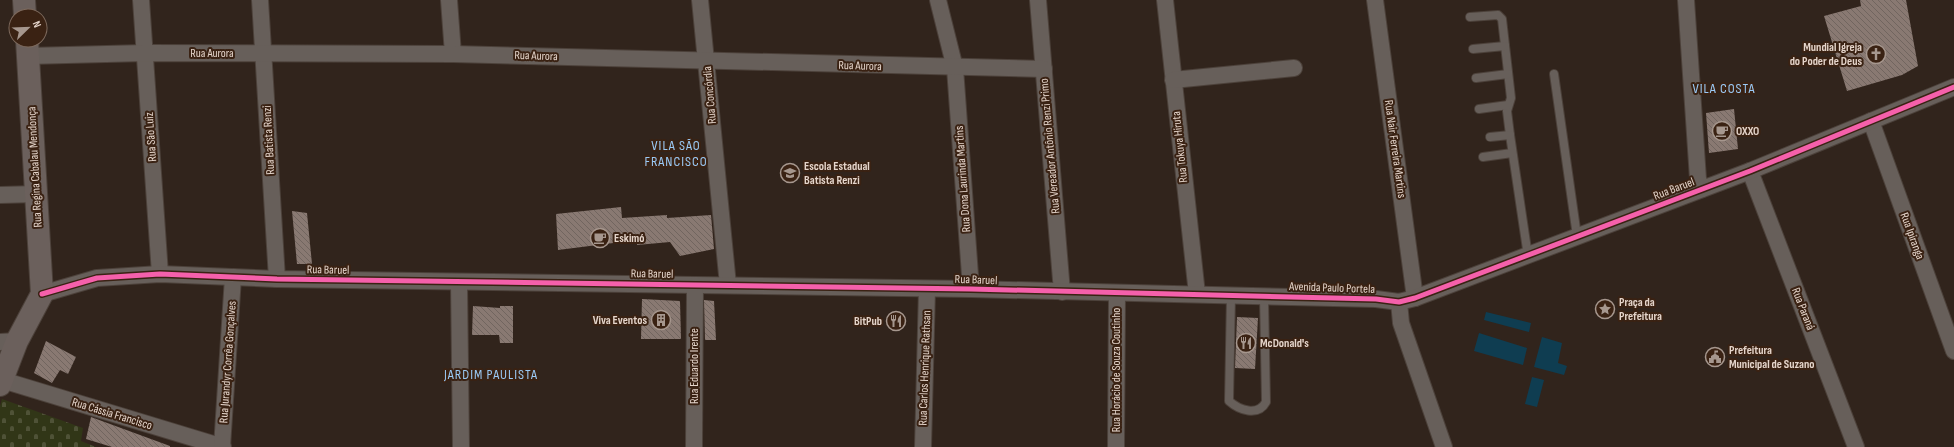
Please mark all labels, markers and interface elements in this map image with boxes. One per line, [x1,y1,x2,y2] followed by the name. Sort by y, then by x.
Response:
[8,8,48,48] north arrow
[30,19,44,30] text: N
[1790,40,1862,69] place label: Mundial Igreja do Poder de Deus
[1865,43,1887,65] church icon: Mundial Igreja do Poder de Deus
[190,46,234,61] street label: Rua Aurora
[514,48,558,64] street label: Rua Aurora
[838,58,882,74] street label: Rua Aurora
[700,65,720,124] street label: Rua Concórdia
[1037,78,1063,214] street label: Rua Vereador Antônio Renzi Primo
[1692,80,1756,97] district label: VILA COSTA
[1381,99,1409,199] street label: Rua Nair Ferreira Martins
[260,105,278,175] street label: Rua Batista Renzi
[24,106,46,228] street label: Rua Regina Cabalau Mendonça
[1169,110,1191,183] street label: Rua Tokuya Hiruta
[142,111,160,162] street label: Rua São Luiz
[1711,120,1733,142] cafe icon: OXXO
[1736,124,1759,139] place label: OXXO
[952,125,974,233] street label: Rua Dona Laurinda Martins
[644,137,708,170] district label: VILA SÃO FRANCISCO
[804,159,870,188] place label: Escola Estadual Batista Renzi
[779,162,801,184] school or university icon: Escola Estadual Batista Renzi
[1651,174,1697,204] street label: Rua Baruel
[1897,210,1928,262] street label: Rua Ipiranga
[589,227,611,249] cafe icon: Eskimó
[614,231,645,246] place label: Eskimó
[307,262,349,278] street label: Rua Baruel
[631,266,673,282] street label: Rua Baruel
[954,272,998,288] street label: Rua Baruel
[1288,279,1376,297] street label: Avenida Paulo Portela
[1788,286,1818,333] street label: Rua Paraná
[1619,295,1662,324] place label: Praça da Prefeitura
[1594,298,1616,320] place icon: Praça da Prefeitura
[216,300,240,424] street label: Rua Jurandyr Corrêa Gonçalves
[1109,308,1124,432] street label: Rua Horácio de Souza Coutinho
[650,309,672,331] building icon: Viva Eventos
[885,310,907,332] restaurant icon: BitPub
[915,310,935,426] street label: Rua Carlos Henrique Rathsan
[593,313,647,328] place label: Viva Eventos
[854,314,882,329] place label: BitPub
[687,328,702,404] street label: Rua Eduardo Irente
[1235,332,1257,354] restaurant icon: McDonald's
[1260,336,1309,351] place label: McDonald's
[1729,343,1815,372] place label: Prefeitura Municipal de Suzano
[1704,346,1726,368] public building icon: Prefeitura Municipal de Suzano
[443,366,538,383] district label: JARDIM PAULISTA
[70,395,154,433] street label: Rua Cássia Francisco

